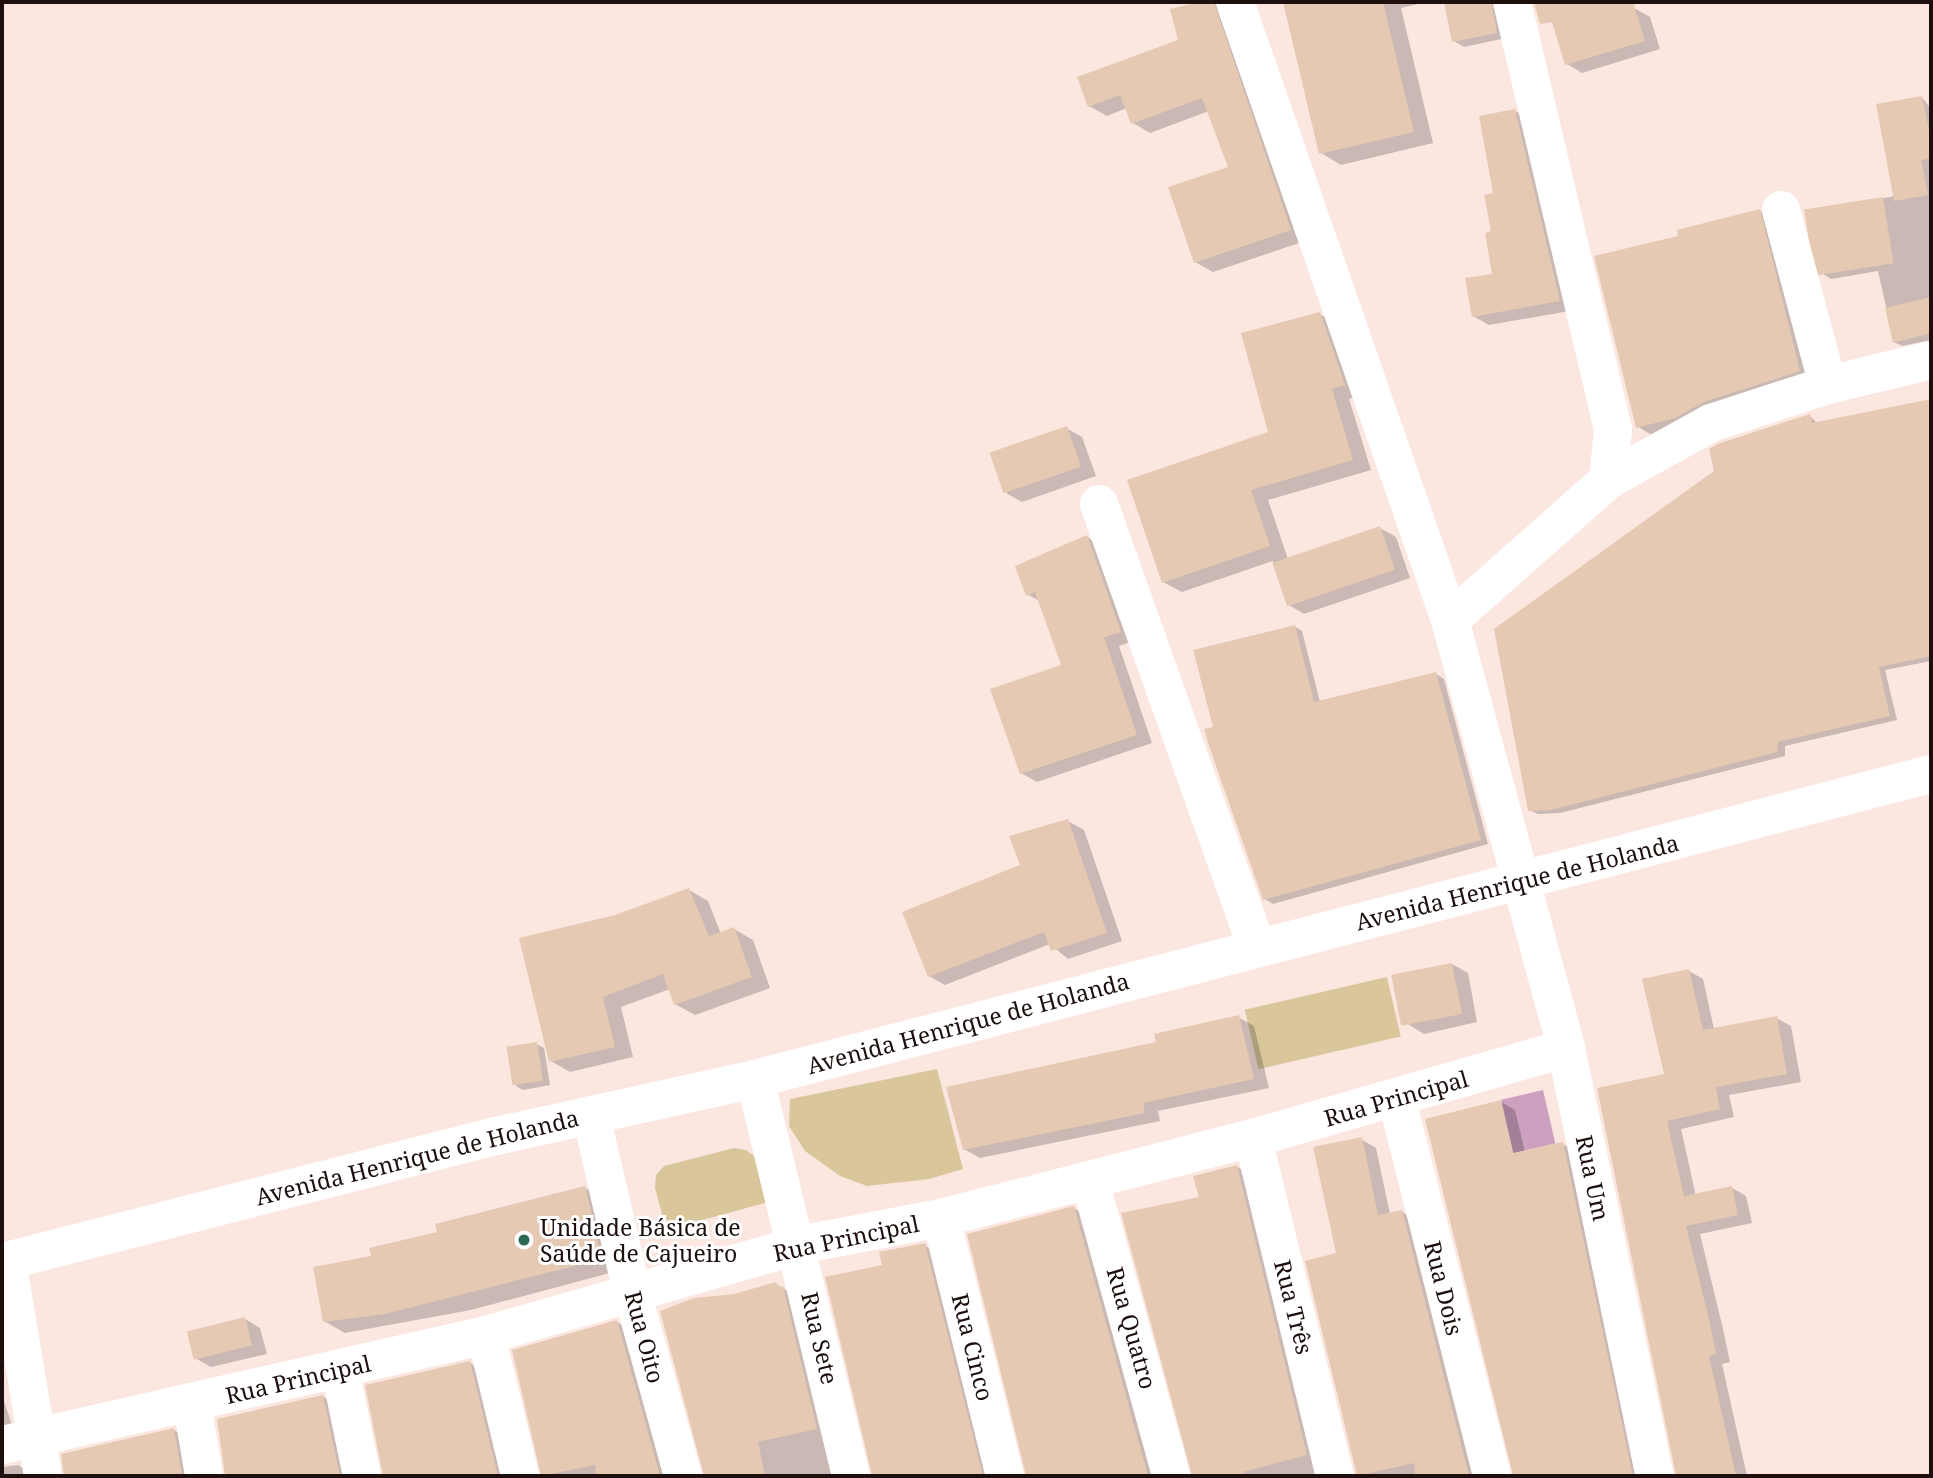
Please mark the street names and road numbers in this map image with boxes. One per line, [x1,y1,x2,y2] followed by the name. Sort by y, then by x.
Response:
[1353,828,1681,936] street label: Avenida Henrique de Holanda
[804,967,1132,1079] street label: Avenida Henrique de Holanda
[1321,1064,1471,1132] street label: Rua Principal
[253,1103,581,1211] street label: Avenida Henrique de Holanda
[1570,1133,1616,1223] street label: Rua Um
[771,1209,921,1267] street label: Rua Principal
[1419,1238,1469,1338] street label: Rua Dois
[1269,1257,1319,1357] street label: Rua Três
[1101,1264,1163,1392] street label: Rua Quatro
[619,1288,671,1386] street label: Rua Oito
[796,1289,844,1387] street label: Rua Sete
[946,1291,1000,1403] street label: Rua Cinco
[223,1349,373,1409] street label: Rua Principal

